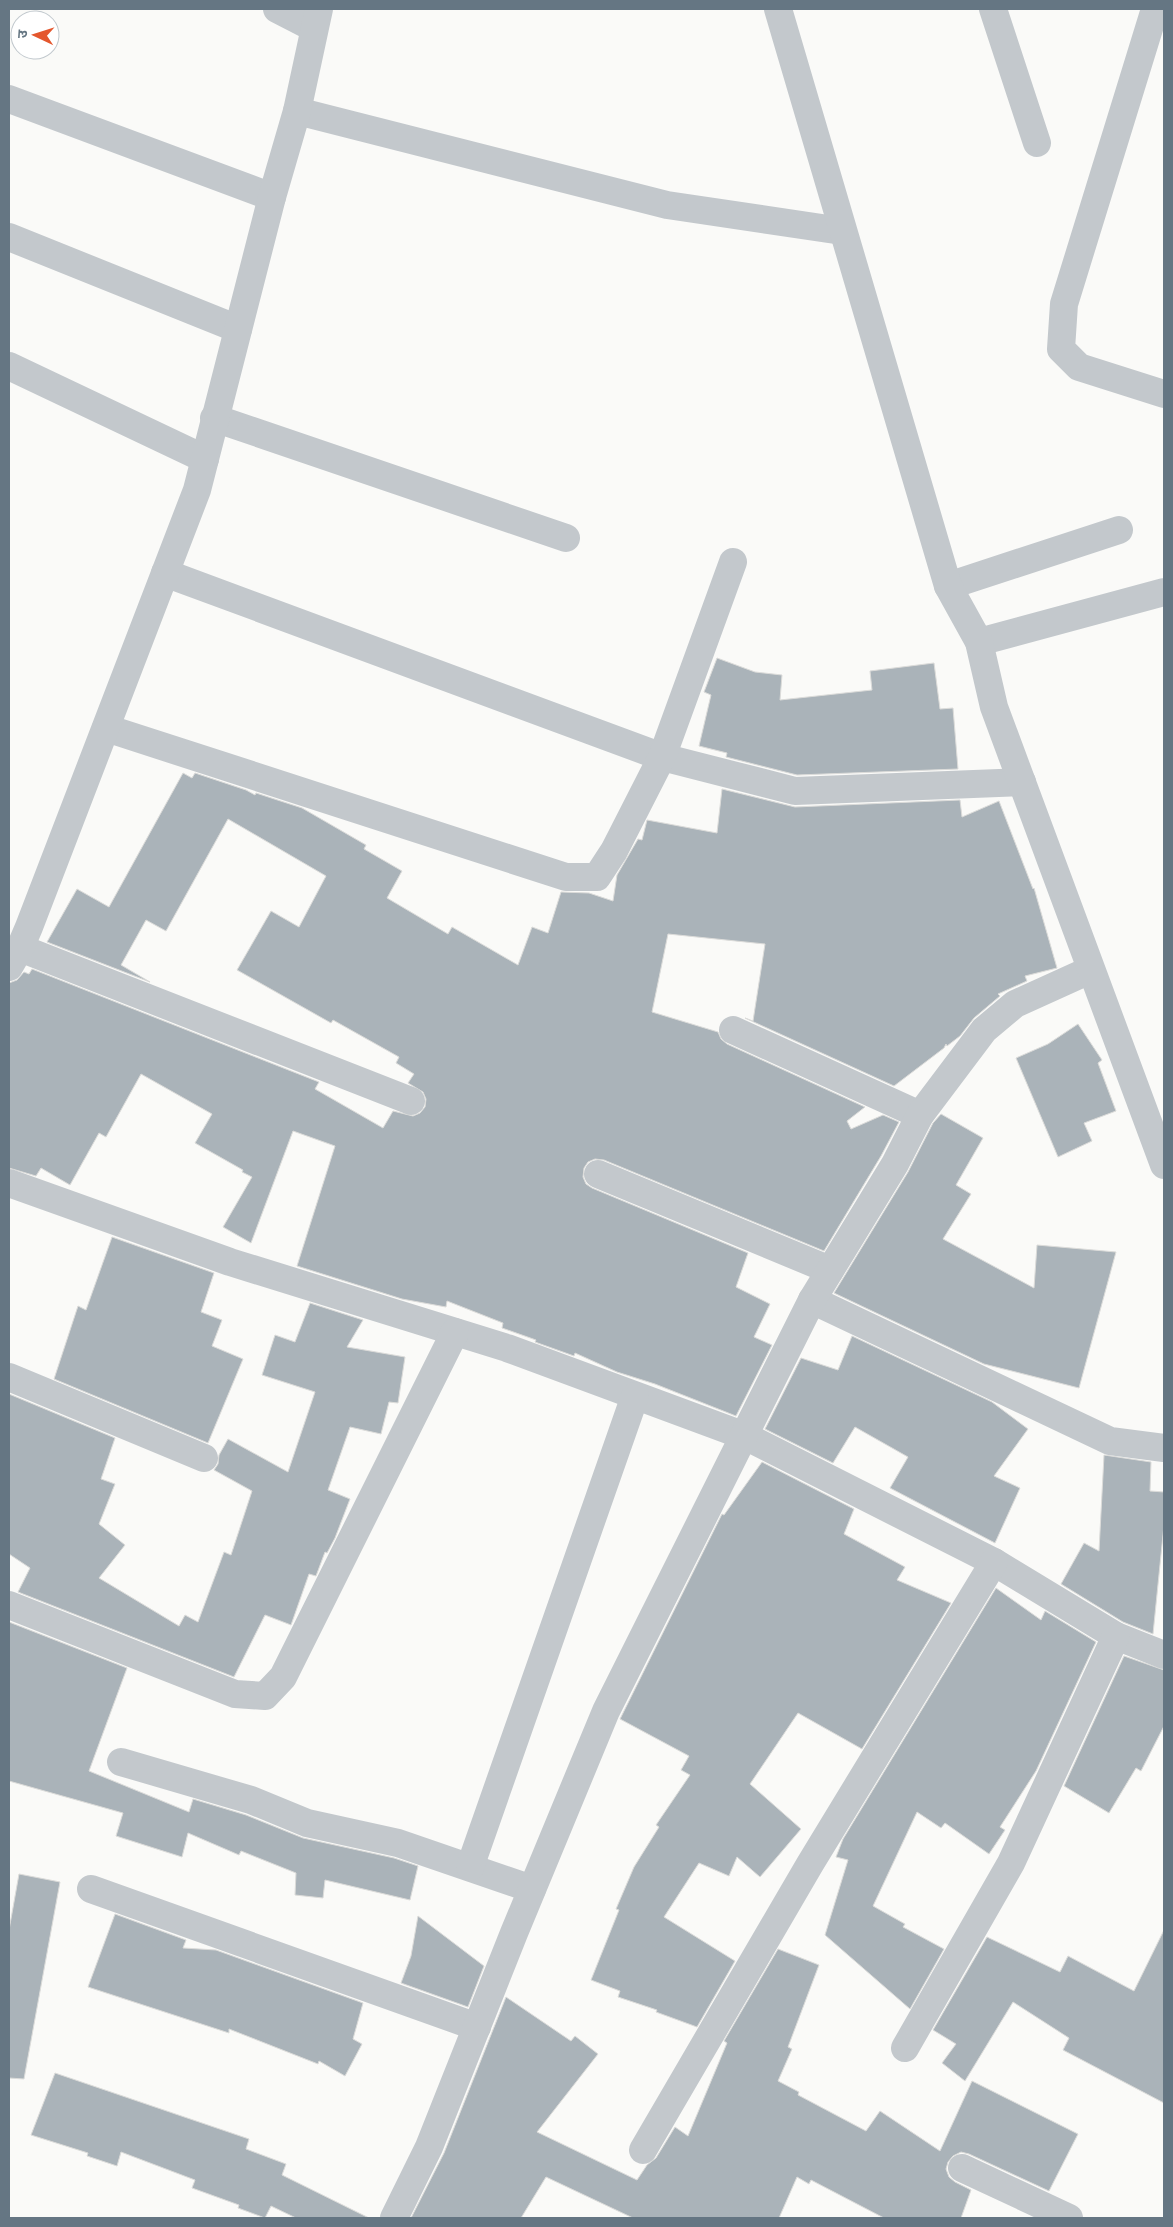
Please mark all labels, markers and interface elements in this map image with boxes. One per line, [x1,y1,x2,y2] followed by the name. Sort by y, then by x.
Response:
[10,10,60,60] north arrow
[13,29,31,39] text: उ

